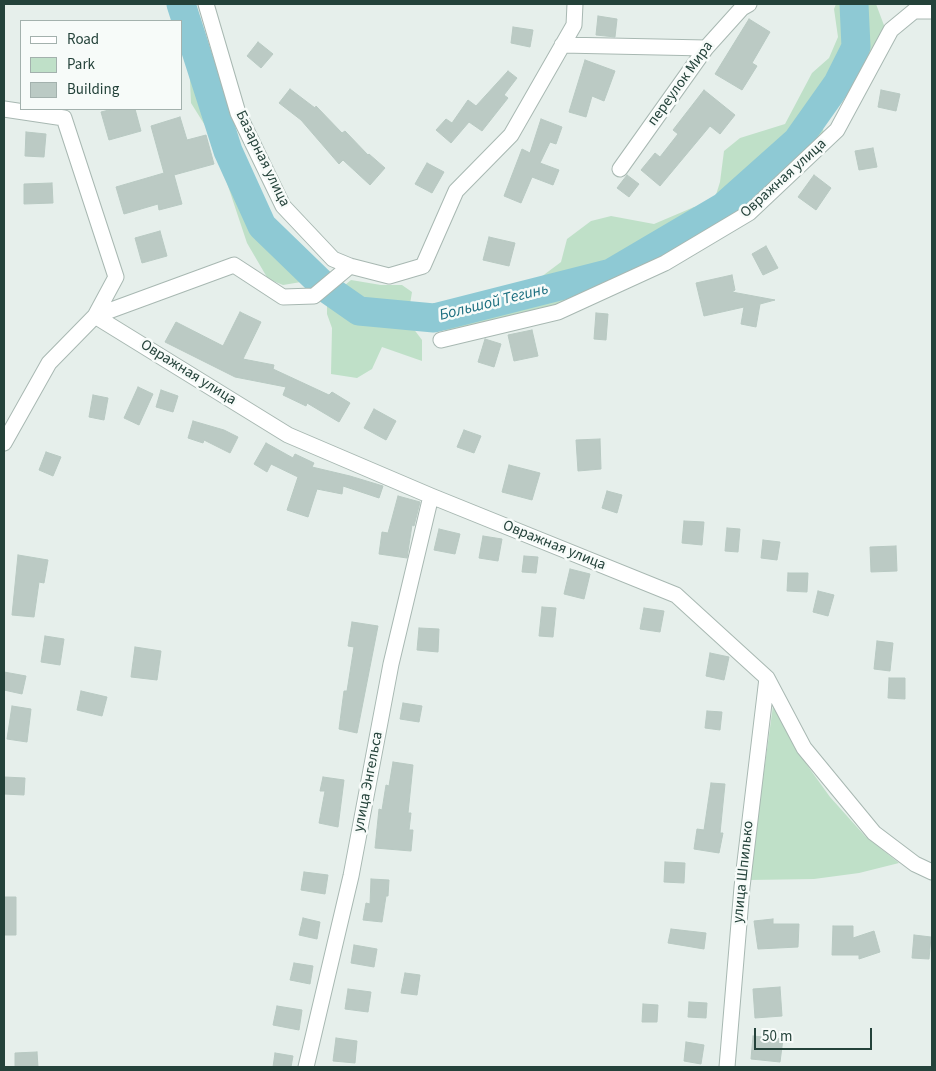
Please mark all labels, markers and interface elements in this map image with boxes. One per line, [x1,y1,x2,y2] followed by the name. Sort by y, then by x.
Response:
[20,20,182,110] legend
[67,29,99,50] text: Road
[644,38,718,130] street label: переулок Мира
[67,54,95,75] text: Park
[67,79,119,100] text: Building
[231,108,293,210] street label: Базарная улица
[737,136,831,222] street label: Овражная улица
[438,280,550,326] water label: Большой Тегинь
[137,336,239,410] street label: Овражная улица
[500,517,608,575] street label: Овражная улица
[350,730,388,834] street label: улица Энгельса
[730,820,758,924] street label: улица Шпилько
[756,1018,874,1050] scale bar
[762,1026,792,1047] text: 50 m

